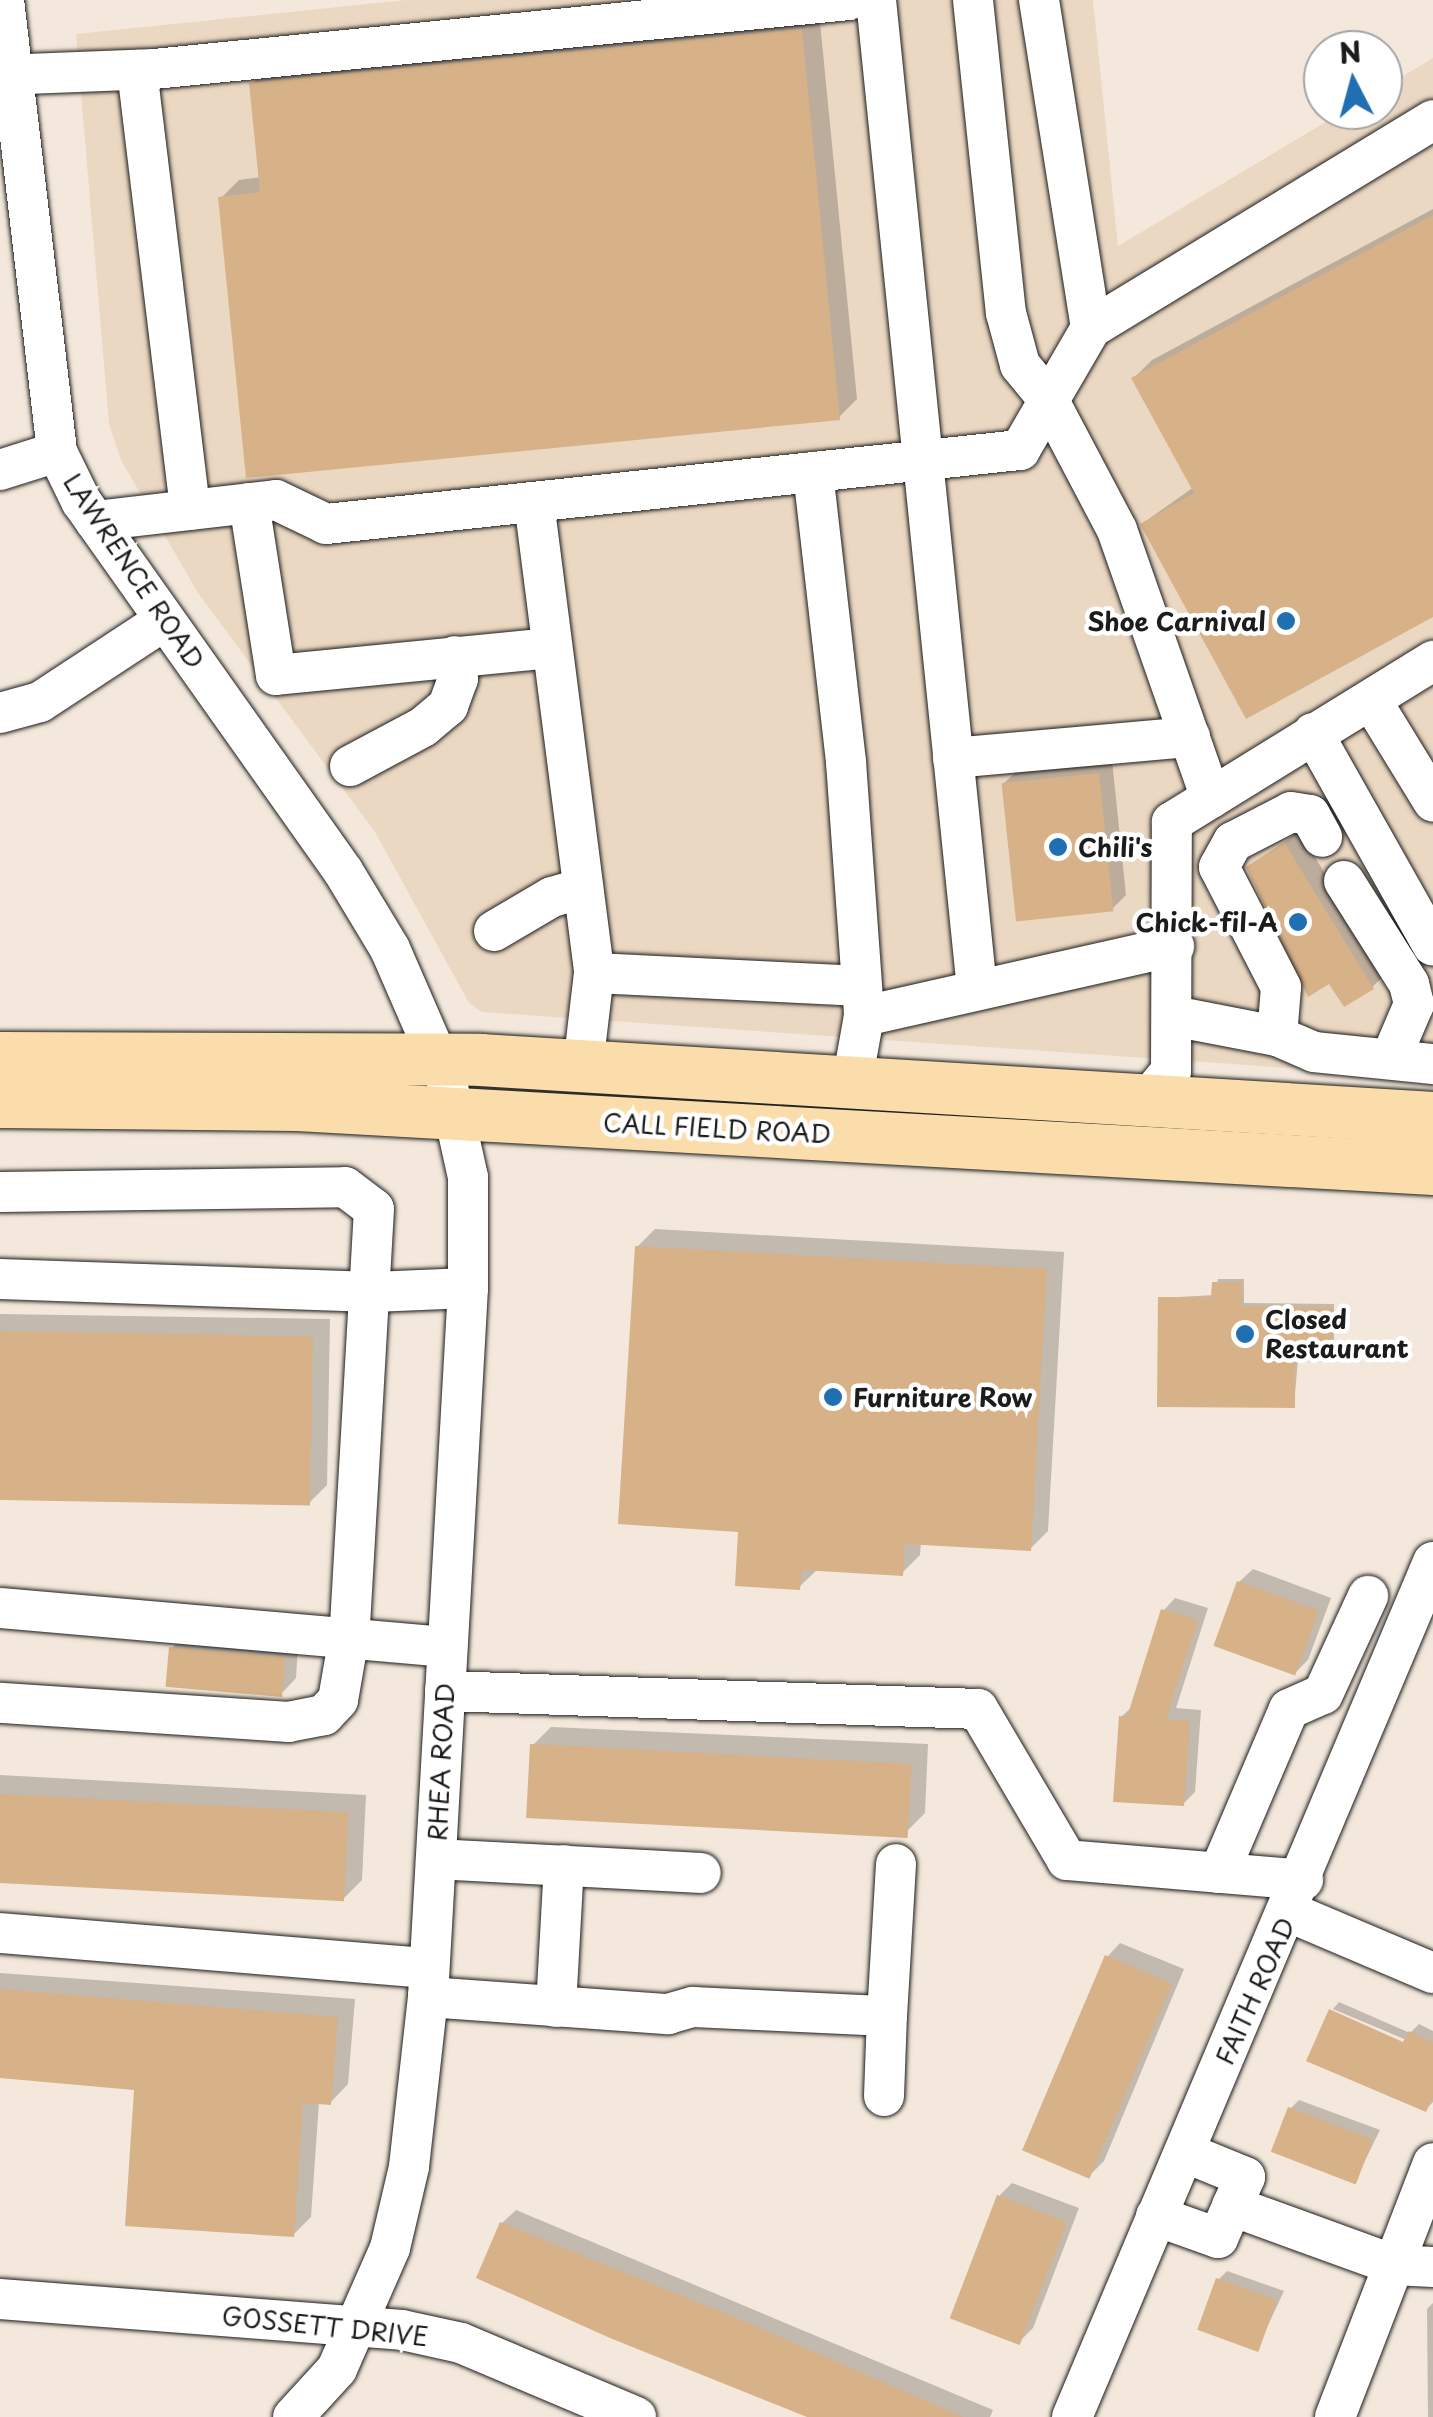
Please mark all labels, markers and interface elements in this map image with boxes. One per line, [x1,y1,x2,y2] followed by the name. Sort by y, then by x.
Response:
[1337,29,1363,74] text: N
[1303,30,1403,130] north arrow
[57,467,211,675] street label: LAWRENCE ROAD
[1087,606,1266,636] place label: Shoe Carnival
[1275,610,1297,632] marker: Shoe Carnival
[1078,832,1152,862] place label: Chili's
[1047,836,1069,858] marker: Chili's
[1135,907,1278,937] place label: Chick-fil-A
[1287,911,1309,933] marker: Chick-fil-A
[602,1107,832,1149] street label: CALL FIELD ROAD
[1265,1305,1409,1364] place label: Closed Restaurant
[1234,1323,1256,1345] marker: Closed Restaurant
[853,1382,1033,1412] place label: Furniture Row
[822,1386,844,1408] marker: Furniture Row
[422,1684,460,1840] street label: RHEA ROAD
[1209,1912,1301,2070] street label: FAITH ROAD
[221,2300,429,2352] street label: GOSSETT DRIVE

